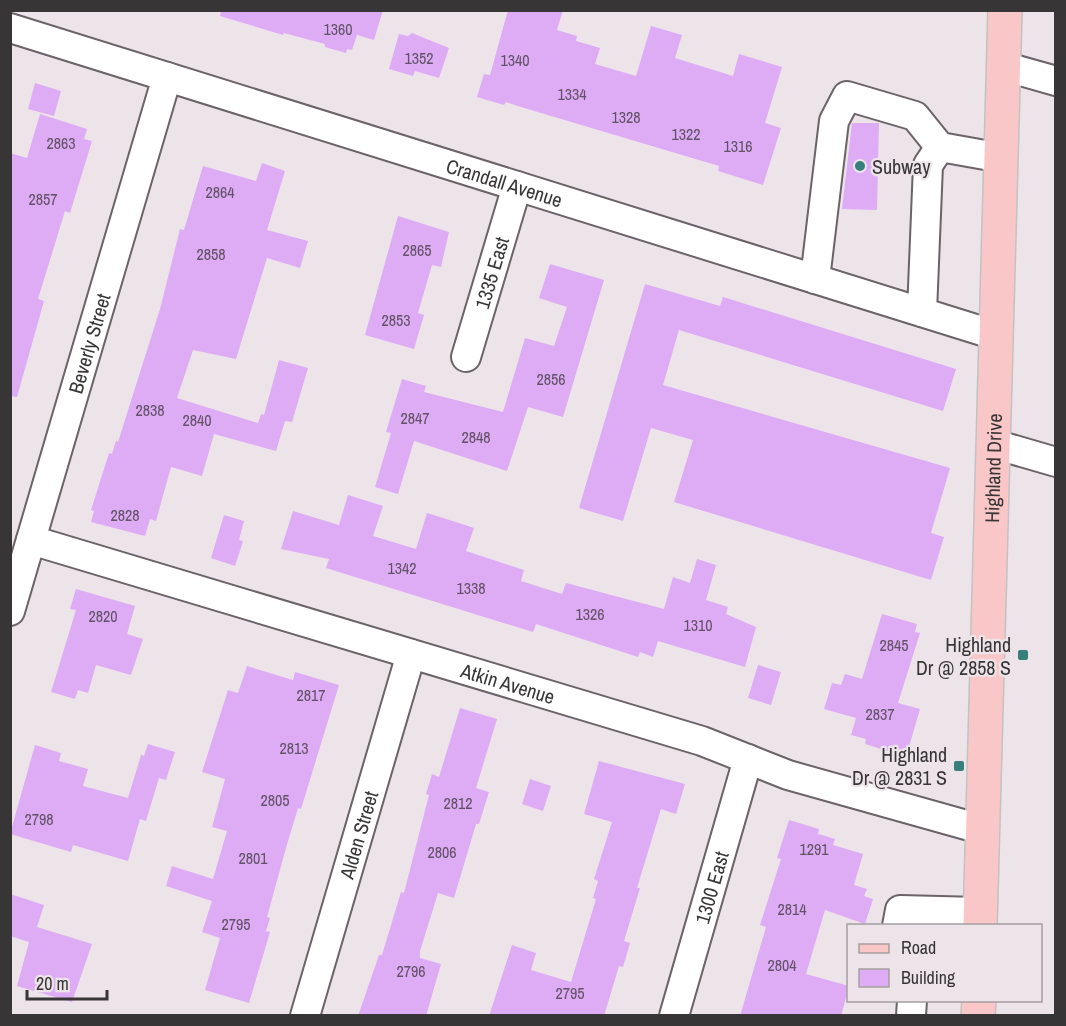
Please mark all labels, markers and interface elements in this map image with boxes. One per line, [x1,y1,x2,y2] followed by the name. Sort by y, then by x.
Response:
[323,18,353,40] house number: 1360
[404,47,434,69] house number: 1352
[500,49,530,71] house number: 1340
[557,83,587,105] house number: 1334
[611,106,641,128] house number: 1328
[671,123,701,145] house number: 1322
[46,132,76,154] house number: 2863
[723,135,753,157] house number: 1316
[443,151,566,213] street label: Crandall Avenue
[872,153,931,180] place label: Subway
[853,159,867,173] marker: Subway
[205,181,235,203] house number: 2864
[28,188,58,210] house number: 2857
[468,233,515,312] street label: 1335 East
[402,239,432,261] house number: 2865
[196,243,226,265] house number: 2858
[61,290,116,397] street label: Beverly Street
[381,309,411,331] house number: 2853
[536,368,566,390] house number: 2856
[135,399,165,421] house number: 2838
[400,407,430,429] house number: 2847
[182,409,212,431] house number: 2840
[978,413,1007,523] street label: Highland Drive
[461,426,491,448] house number: 2848
[110,504,140,526] house number: 2828
[387,557,417,579] house number: 1342
[456,577,486,599] house number: 1338
[575,603,605,625] house number: 1326
[88,605,118,627] house number: 2820
[683,614,713,636] house number: 1310
[916,631,1011,681] place label: Highland Dr @ 2858 S
[879,634,909,656] house number: 2845
[1016,648,1030,662] marker: Highland Dr @ 2858 S
[457,656,558,710] street label: Atkin Avenue
[296,684,326,706] house number: 2817
[865,703,895,725] house number: 2837
[279,737,309,759] house number: 2813
[852,741,947,791] place label: Highland Dr @ 2831 S
[952,759,966,773] marker: Highland Dr @ 2831 S
[332,787,384,883] street label: Alden Street
[260,789,290,811] house number: 2805
[443,792,473,814] house number: 2812
[24,808,54,830] house number: 2798
[799,838,829,860] house number: 1291
[427,841,457,863] house number: 2806
[238,847,268,869] house number: 2801
[688,848,734,926] street label: 1300 East
[777,898,807,920] house number: 2814
[221,913,251,935] house number: 2795
[847,924,1042,1002] legend
[901,935,936,960] text: Road
[767,954,797,976] house number: 2804
[396,960,426,982] house number: 2796
[27,963,106,1001] scale bar
[901,965,956,990] text: Building
[36,971,69,996] text: 20 m
[555,982,585,1004] house number: 2795

